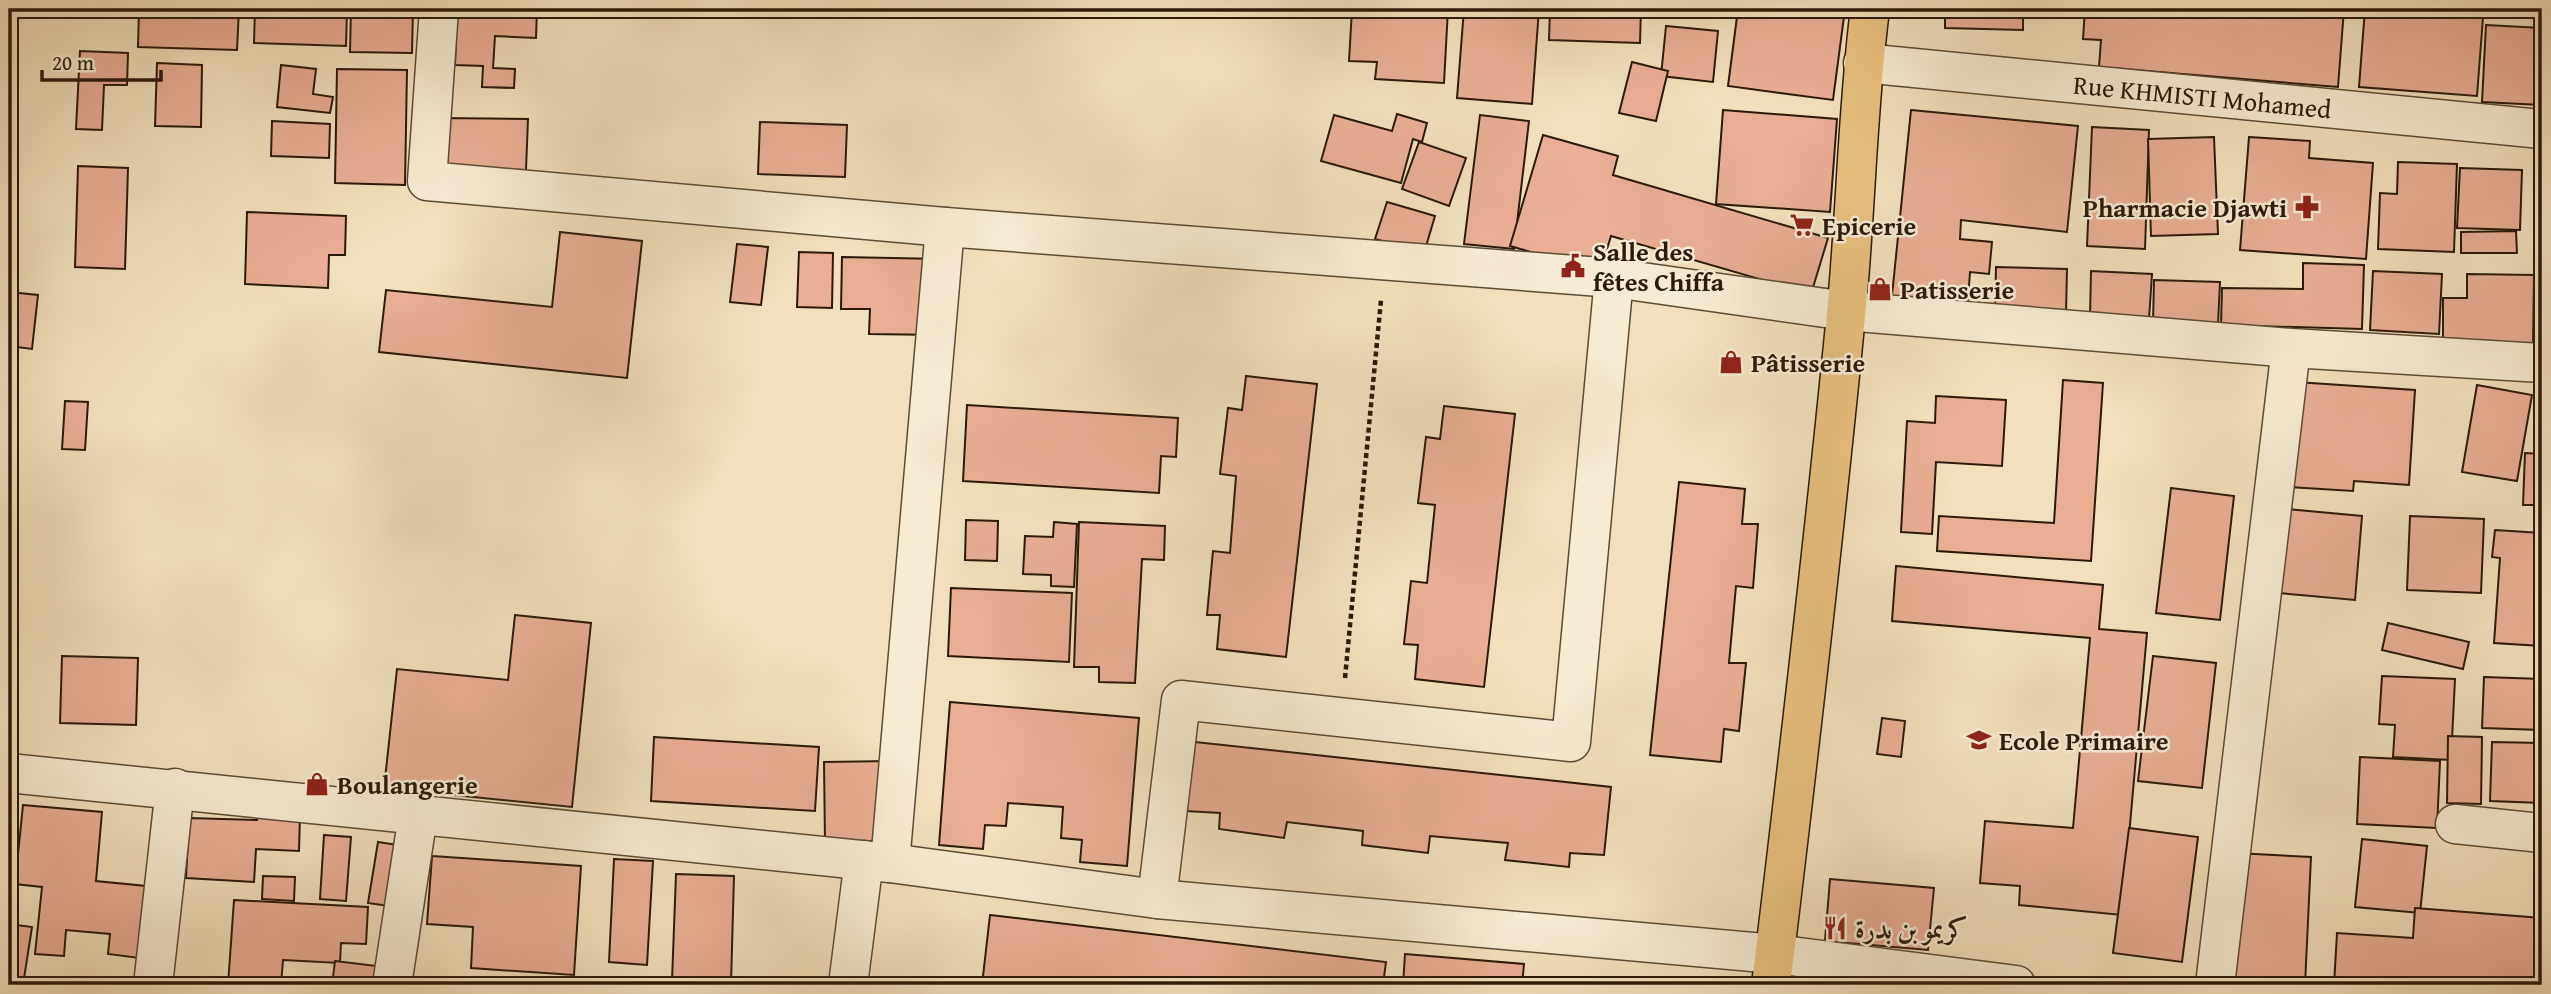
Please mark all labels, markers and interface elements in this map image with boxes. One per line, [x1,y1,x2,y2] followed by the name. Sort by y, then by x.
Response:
[42,38,161,82] scale bar
[52,47,94,78] text: 20 m
[2072,64,2333,128] street label: Rue KHMISTI Mohamed
[2083,188,2287,227] place label: Pharmacie Djawti
[2293,193,2321,221] pharmacy icon: Pharmacie Djawti
[1822,206,1917,245] place label: Epicerie
[1788,211,1816,239] supermarket icon: Epicerie
[1593,232,1725,301] place label: Salle des fêtes Chiffa
[1559,252,1587,280] public building icon: Salle des fêtes Chiffa
[1900,270,2014,309] place label: Patisserie
[1866,275,1894,303] shop icon: Patisserie
[1751,343,1865,382] place label: Pâtisserie
[1717,348,1745,376] shop icon: Pâtisserie
[1999,721,2169,760] place label: Ecole Primaire
[1965,726,1993,754] school or university icon: Ecole Primaire
[337,765,478,804] place label: Boulangerie
[303,770,331,798] shop icon: Boulangerie
[1855,909,1967,948] place label: كريمو بن بدرة
[1821,914,1849,942] restaurant icon: كريمو بن بدرة

